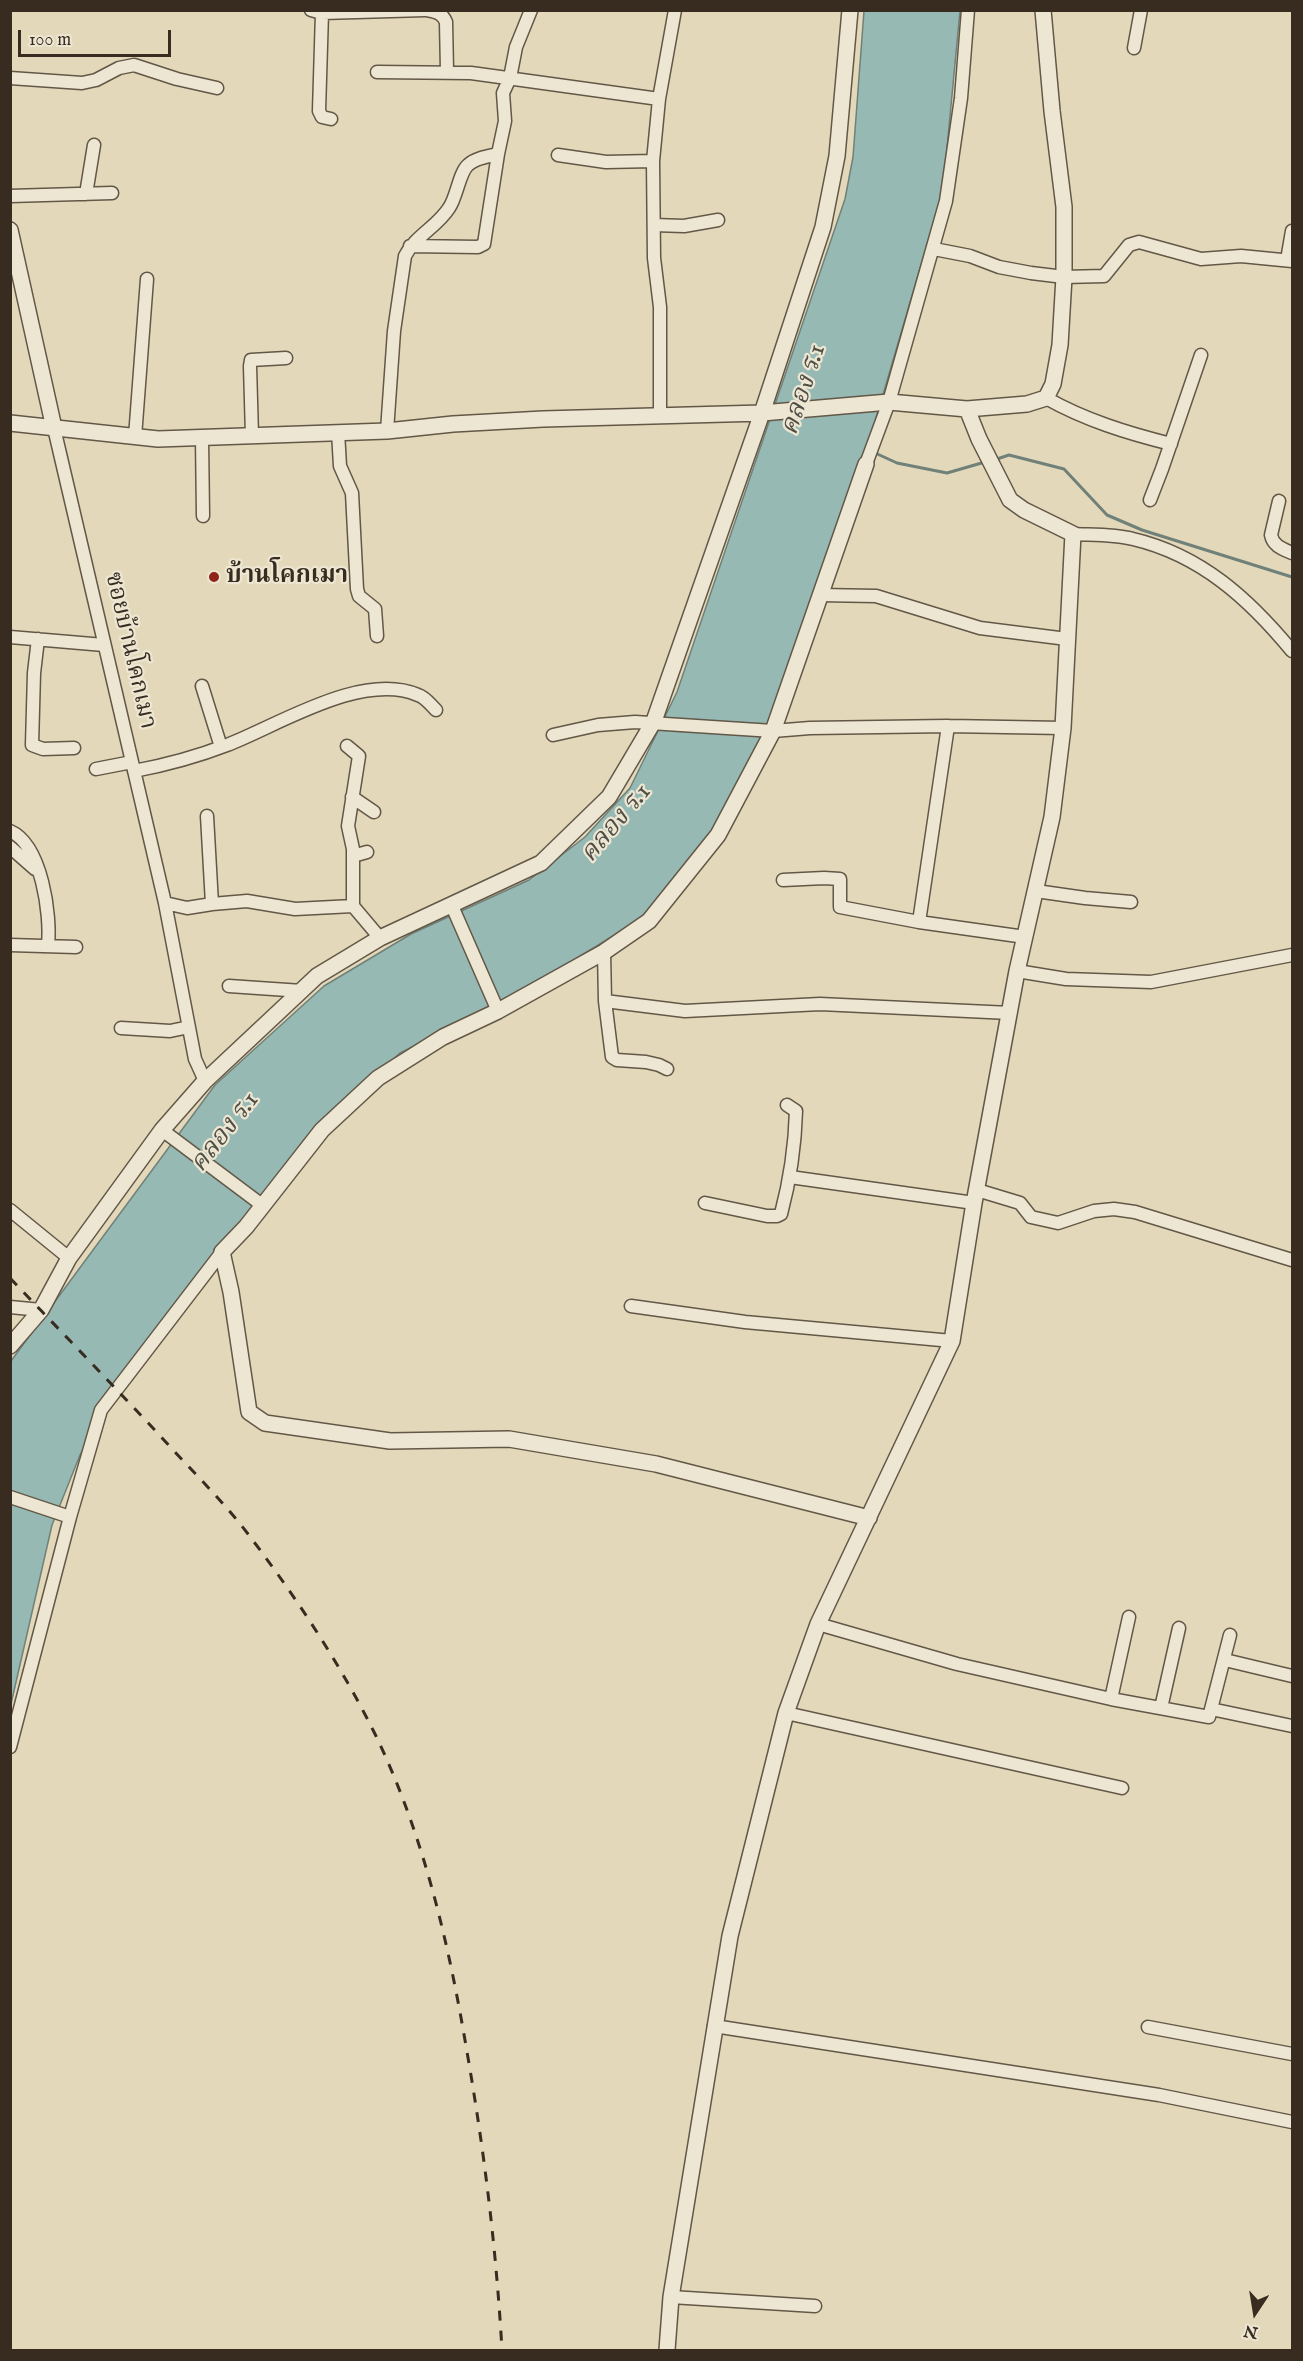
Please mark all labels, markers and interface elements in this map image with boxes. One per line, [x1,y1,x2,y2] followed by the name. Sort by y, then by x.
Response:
[21,18,174,56] scale bar
[29,29,71,52] text: 100 m
[776,341,834,439] water label: คลอง ร.1
[226,563,348,591] place label: บ้านโคกเมา
[97,570,161,732] street label: ซอยบ้านโคกเมา
[207,570,221,584] marker: บ้านโคกเมา
[575,778,659,870] water label: คลอง ร.1
[185,1086,267,1180] water label: คลอง ร.1
[1225,2283,1285,2343] north arrow
[1242,2319,1260,2342] text: N

